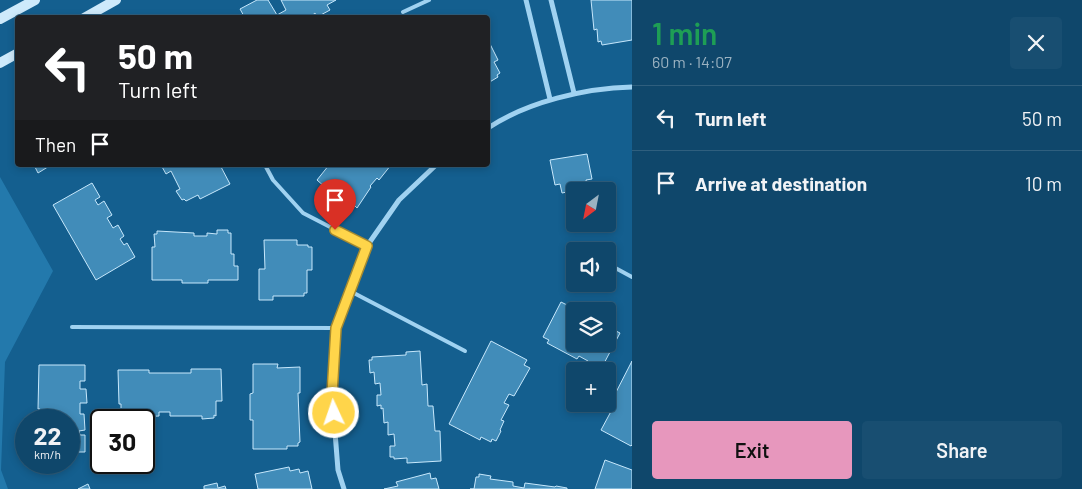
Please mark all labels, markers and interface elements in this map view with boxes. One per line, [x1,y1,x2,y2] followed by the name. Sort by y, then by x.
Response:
[652,15,717,51] text: 1 min
[1010,17,1062,69] button: close
[118,34,193,76] text: 50 m
[35,35,100,100] icon: left
[652,52,732,71] text: 60 m · 14:07
[118,76,198,102] text: Turn left
[652,104,680,132] icon: left
[695,107,766,130] text: Turn left
[1022,107,1062,130] text: 50 m
[86,130,114,158] icon: arrive
[35,133,76,156] text: Then
[652,169,680,197] icon: arrive
[695,172,867,195] text: Arrive at destination
[1025,172,1062,195] text: 10 m
[314,179,356,230] pin
[566,182,616,232] north arrow
[566,182,616,412] map controls
[321,186,349,214] icon: arrive
[566,242,616,292] button: sound
[566,302,616,352] button: layers
[566,362,616,412] button: +
[307,386,359,438] position arrow
[90,409,155,474] speed limit sign: 30
[33,420,62,450] text: 22
[652,421,852,479] button: Exit
[862,421,1062,479] button: Share
[34,447,61,461] text: km/h

